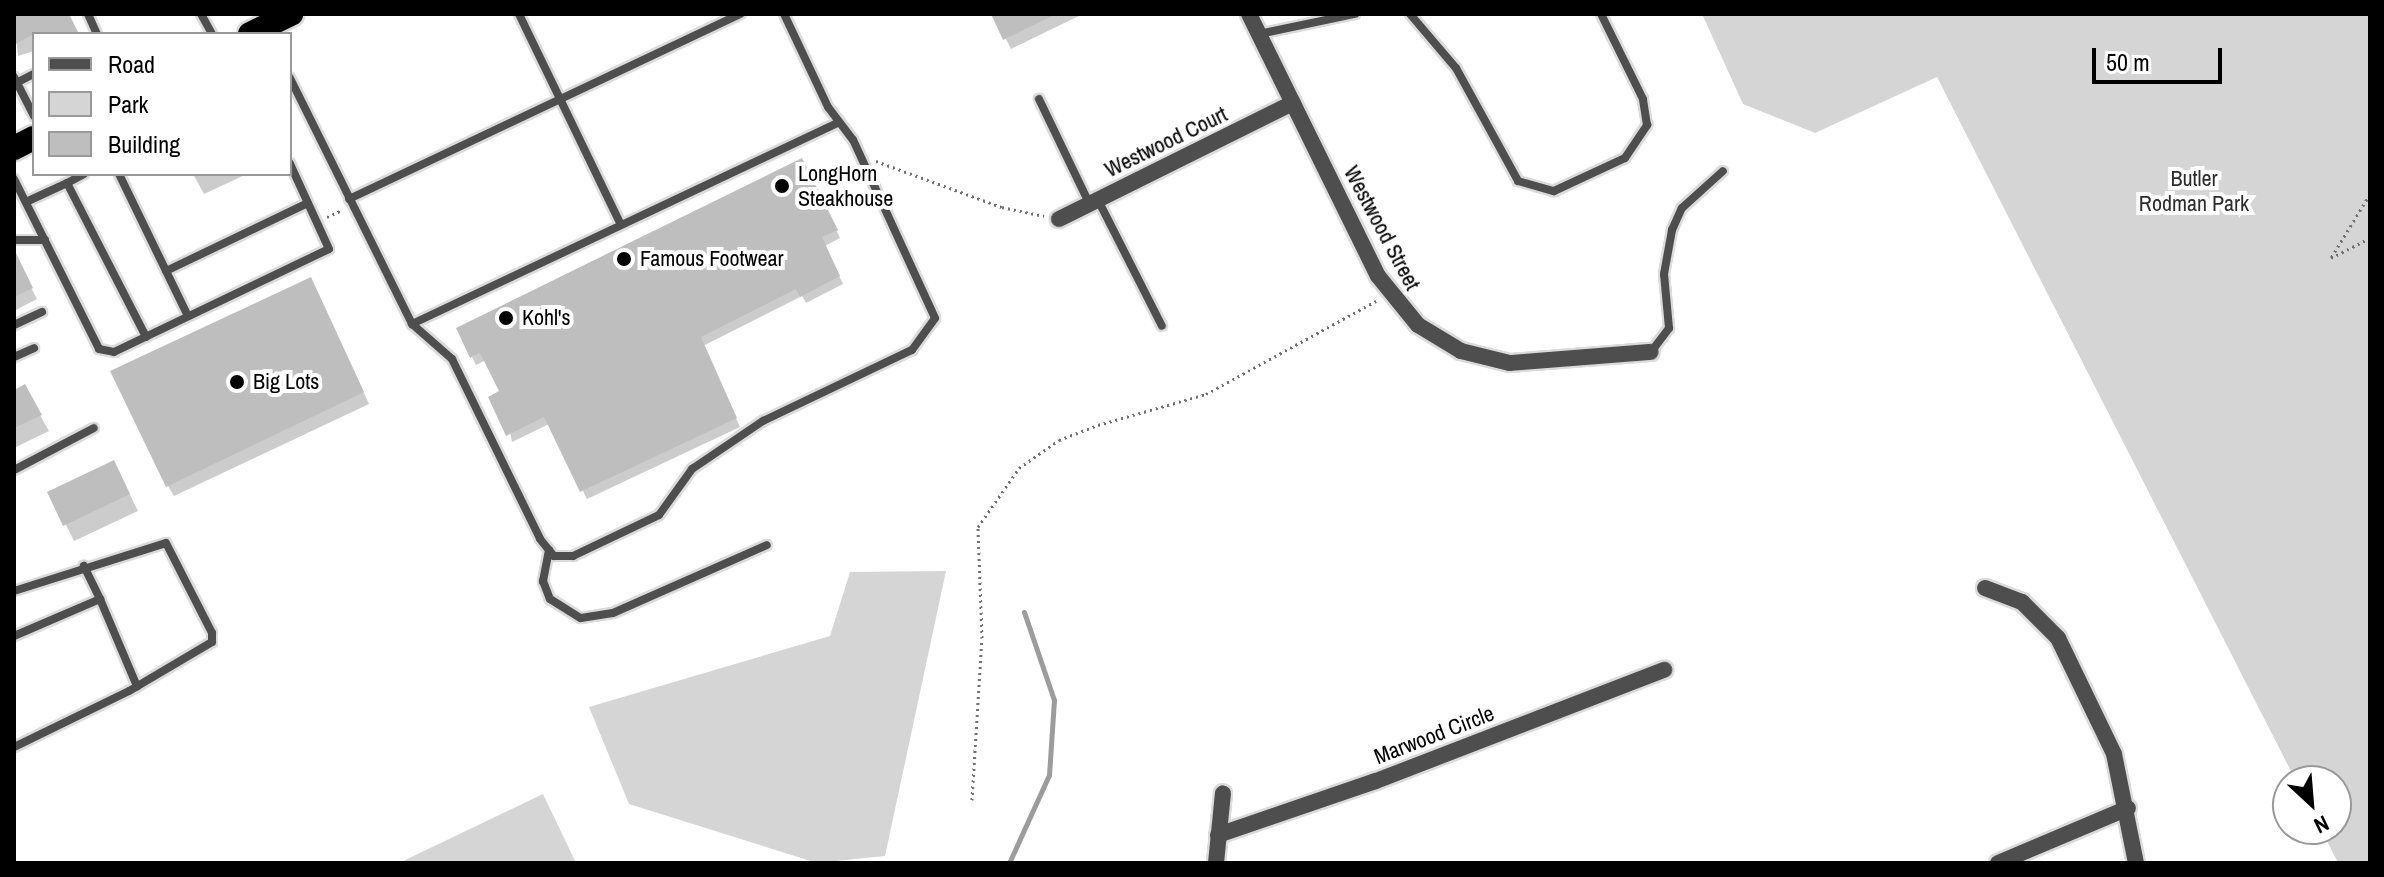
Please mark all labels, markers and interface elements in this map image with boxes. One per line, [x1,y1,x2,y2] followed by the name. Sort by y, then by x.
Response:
[32,32,292,176] legend
[2096,32,2226,82] scale bar
[2106,46,2150,78] text: 50 m
[108,48,155,80] text: Road
[108,88,148,120] text: Park
[1100,101,1232,183] street label: Westwood Court
[108,128,180,160] text: Building
[798,160,893,212] place label: LongHorn Steakhouse
[1338,161,1426,295] street label: Westwood Street
[2139,165,2249,216] park label: Butler Rodman Park
[773,177,791,195] marker: LongHorn Steakhouse
[640,246,784,272] place label: Famous Footwear
[615,250,633,268] marker: Famous Footwear
[522,305,571,331] place label: Kohl's
[497,309,515,327] marker: Kohl's
[253,369,319,395] place label: Big Lots
[228,373,246,391] marker: Big Lots
[1370,700,1498,770] street label: Marwood Circle
[2272,765,2352,845] north arrow
[2309,808,2334,841] text: N

